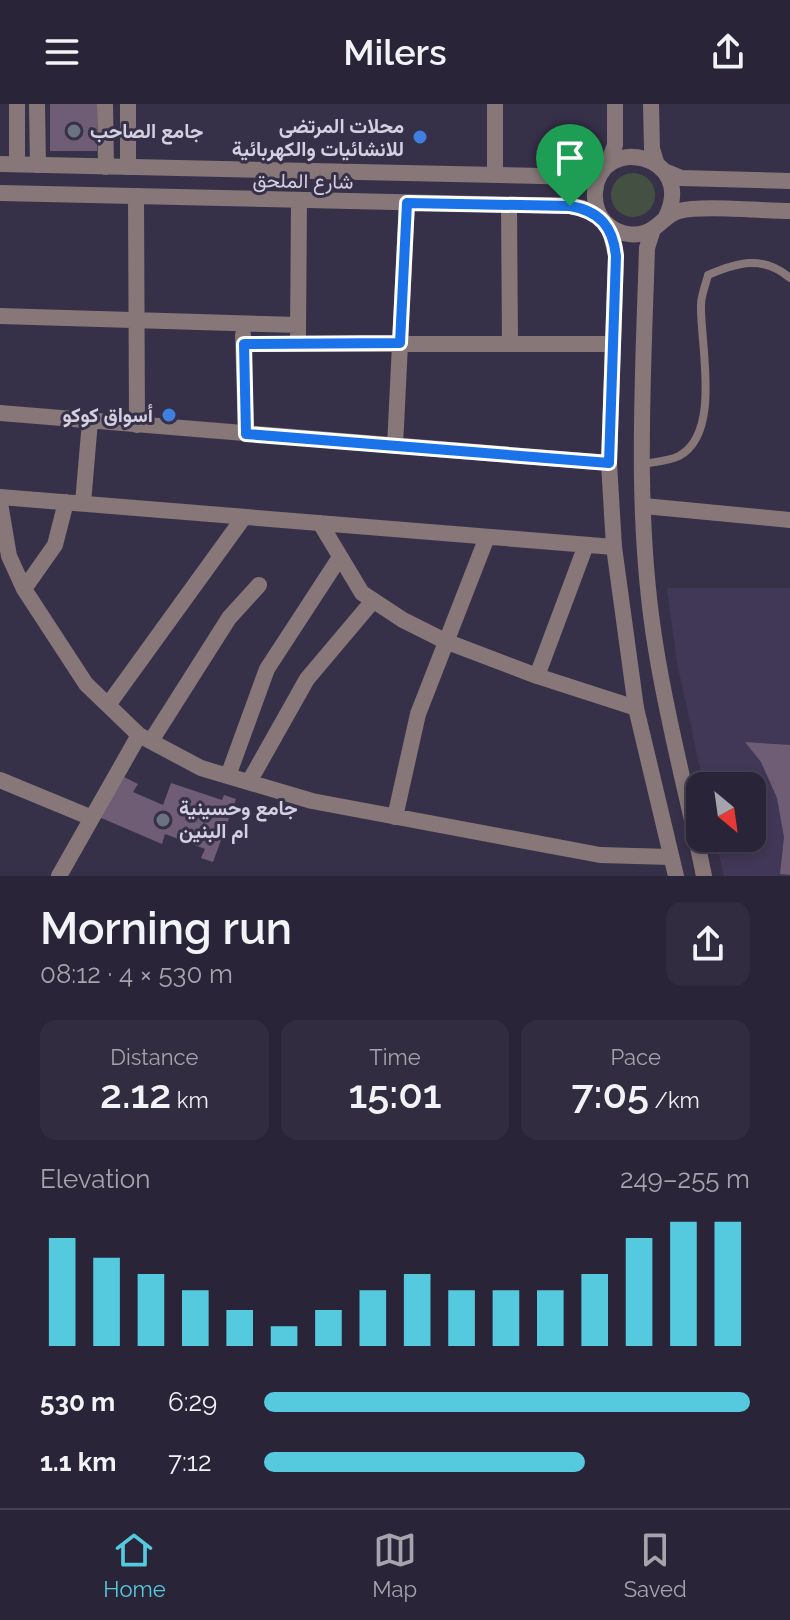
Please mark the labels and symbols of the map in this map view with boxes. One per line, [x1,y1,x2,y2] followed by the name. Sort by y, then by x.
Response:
[232,114,404,162] place label: محلات المرتضى للانشائيات والكهربائية
[90,119,203,145] place label: جامع الصاحب
[65,122,83,140] marker: جامع الصاحب
[536,124,604,206] pin
[411,128,429,146] marker: محلات المرتضى للانشائيات والكهربائية
[252,168,354,196] street label: شارع الملحق
[62,403,153,428] place label: أسواق كوكو
[160,406,178,424] marker: أسواق كوكو
[686,772,766,852] north arrow
[179,796,298,844] place label: جامع وحسينية ام البنين
[154,811,172,829] marker: جامع وحسينية ام البنين

